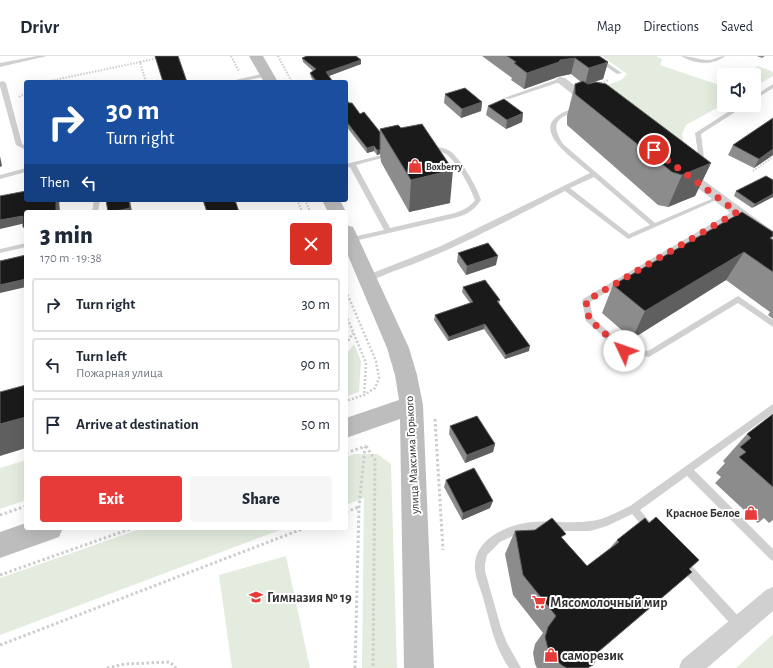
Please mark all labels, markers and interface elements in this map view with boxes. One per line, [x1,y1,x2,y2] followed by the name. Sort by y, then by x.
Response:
[20,18,59,37] text: Drivr
[597,20,621,34] text: Map
[643,20,699,34] text: Directions
[721,20,753,34] text: Saved
[717,68,761,112] map controls
[717,68,761,112] button: sound
[40,96,92,148] icon: right
[106,97,159,125] text: 30 m
[106,130,175,148] text: Turn right
[637,133,671,167] pin
[643,139,665,161] icon: arrive
[407,158,423,174] shop icon: Boxberry
[426,162,463,172] place label: Boxberry
[78,172,100,194] icon: left
[40,175,70,190] text: Then
[290,223,332,265] button: close
[40,224,93,248] text: 3 min
[40,252,102,265] text: 170 m · 19:38
[42,294,64,316] icon: right
[76,297,135,312] text: Turn right
[301,297,330,312] text: 30 m
[603,330,645,372] position arrow
[76,349,127,364] text: Turn left
[42,354,64,376] icon: left
[301,357,330,372] text: 90 m
[76,367,163,380] text: Пожарная улица
[403,395,422,515] street label: улица Максима Горького
[42,414,64,436] icon: arrive
[76,417,199,432] text: Arrive at destination
[301,417,330,432] text: 50 m
[40,476,182,522] button: Exit
[190,476,332,522] button: Share
[743,505,759,521] shop icon: Красное Белое
[666,507,740,519] place label: Красное Белое
[248,589,264,605] school or university icon: Гимназия № 19
[267,591,352,605] place label: Гимназия № 19
[531,594,547,610] supermarket icon: Мясомолочный мир
[550,596,668,610] place label: Мясомолочный мир
[543,647,559,663] shop icon: саморезик
[562,649,624,663] place label: саморезик

